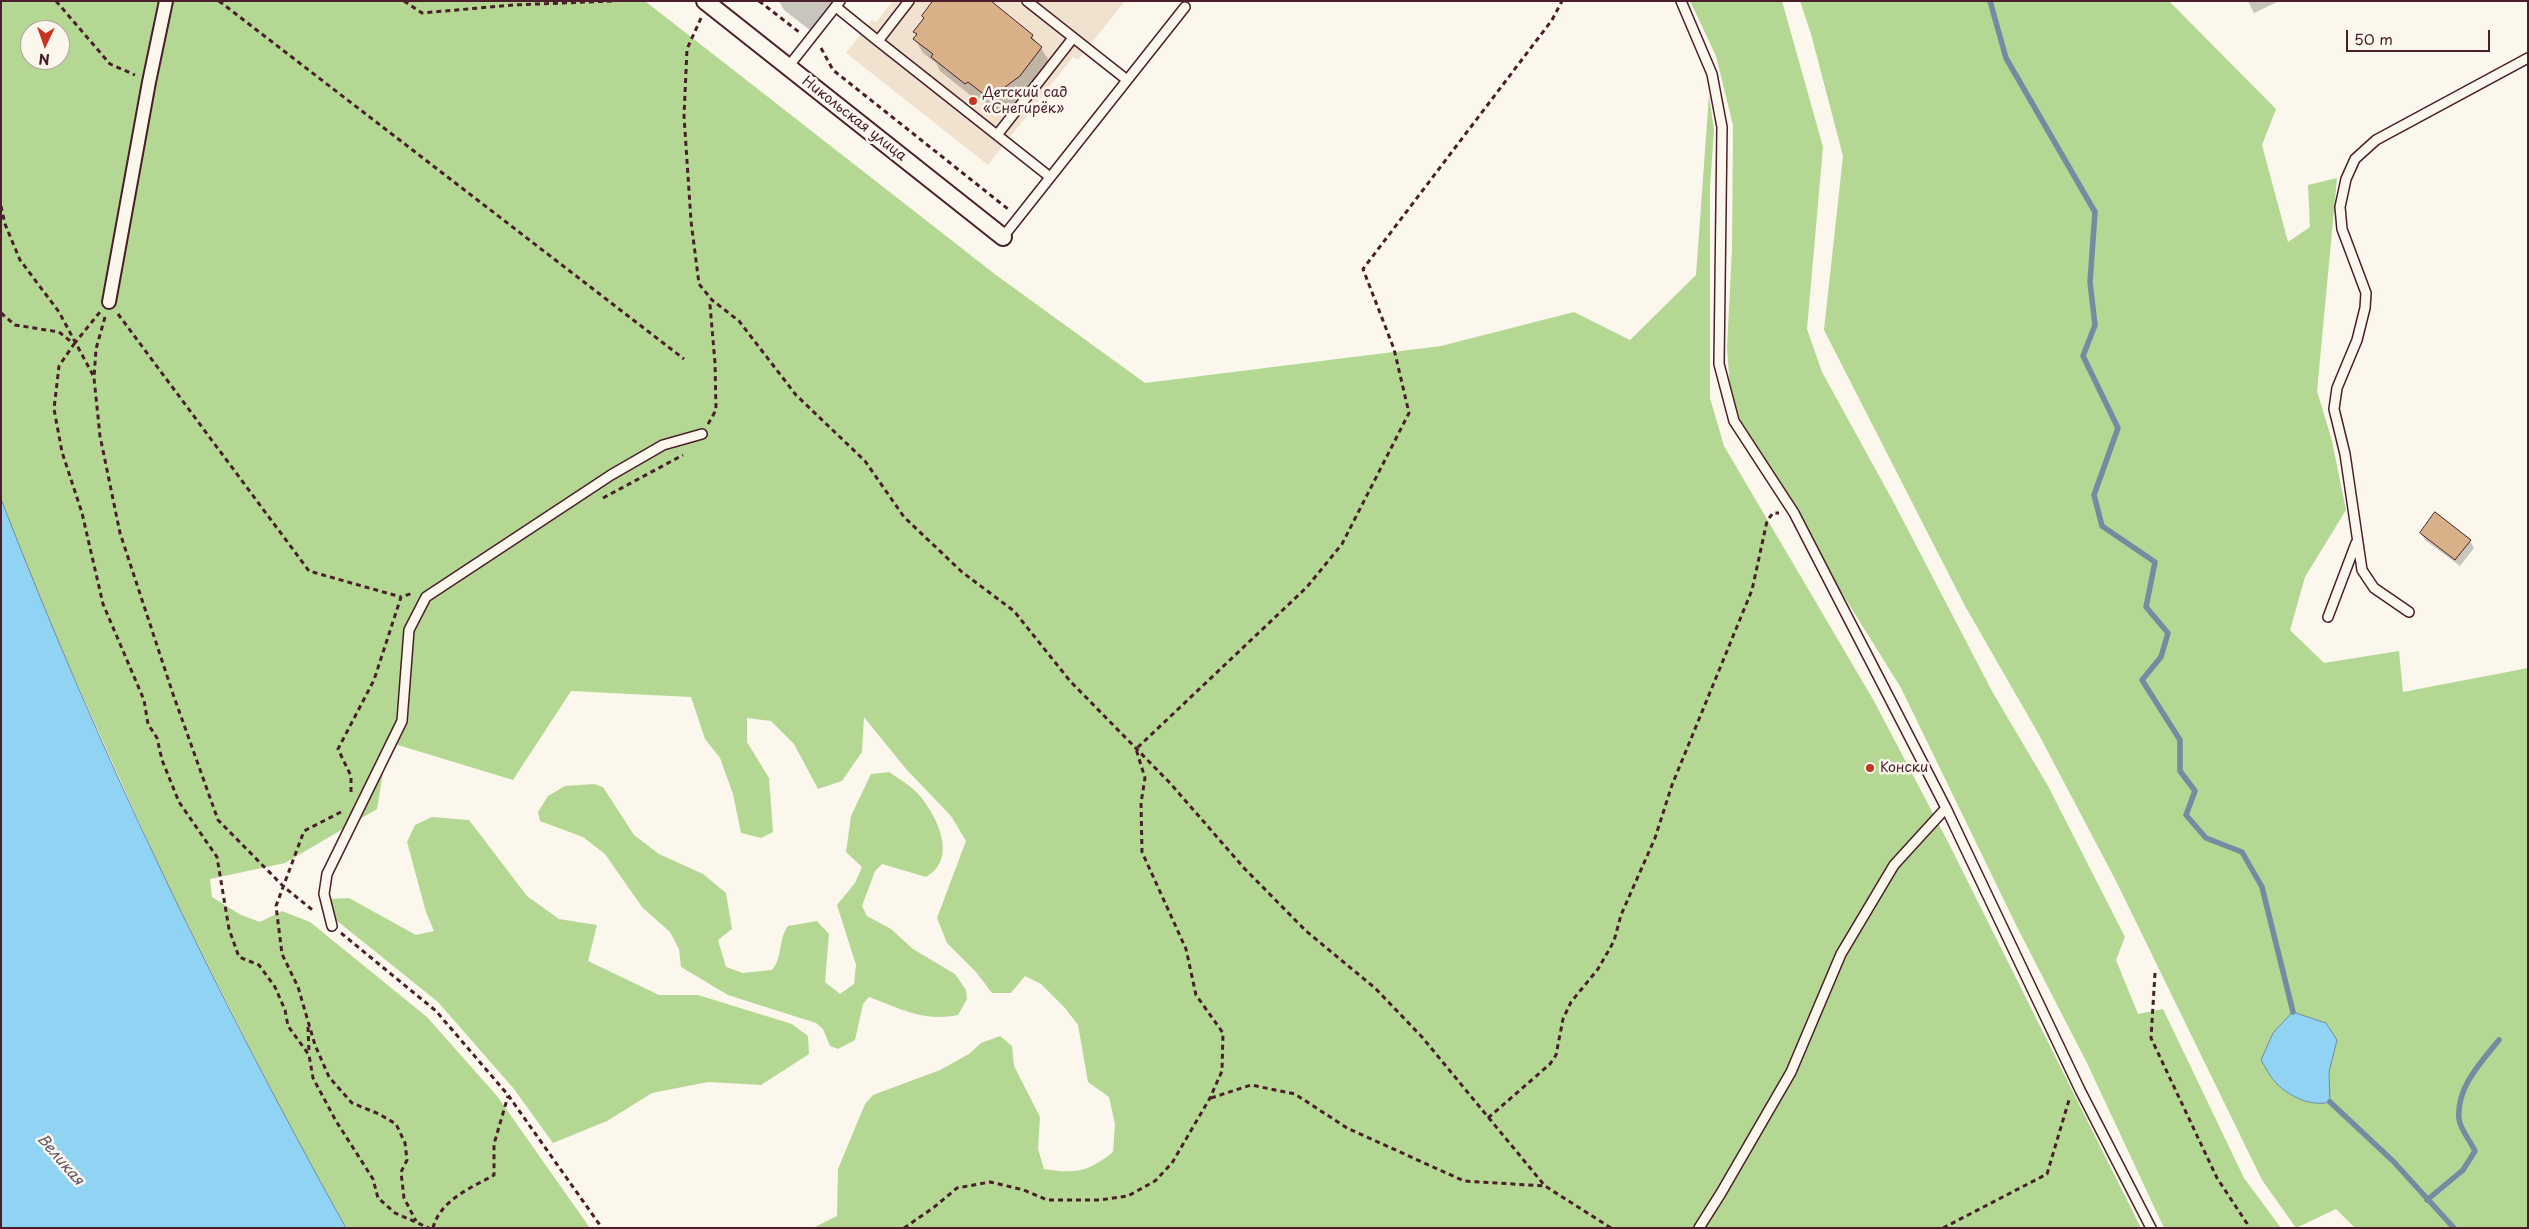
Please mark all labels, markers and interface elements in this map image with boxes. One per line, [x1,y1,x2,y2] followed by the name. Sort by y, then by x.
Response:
[20,20,70,70] north arrow
[2349,20,2493,52] scale bar
[2354,27,2393,50] text: 50 m
[38,49,50,70] text: N
[798,73,910,165] street label: Никольская улица
[983,85,1068,118] place label: Детский сад «Снегирёк»
[967,95,979,107] marker: Детский сад «Снегирёк»
[1880,760,1928,776] place label: Конски
[1864,762,1876,774] marker: Конски
[33,1131,87,1189] water label: Великая

